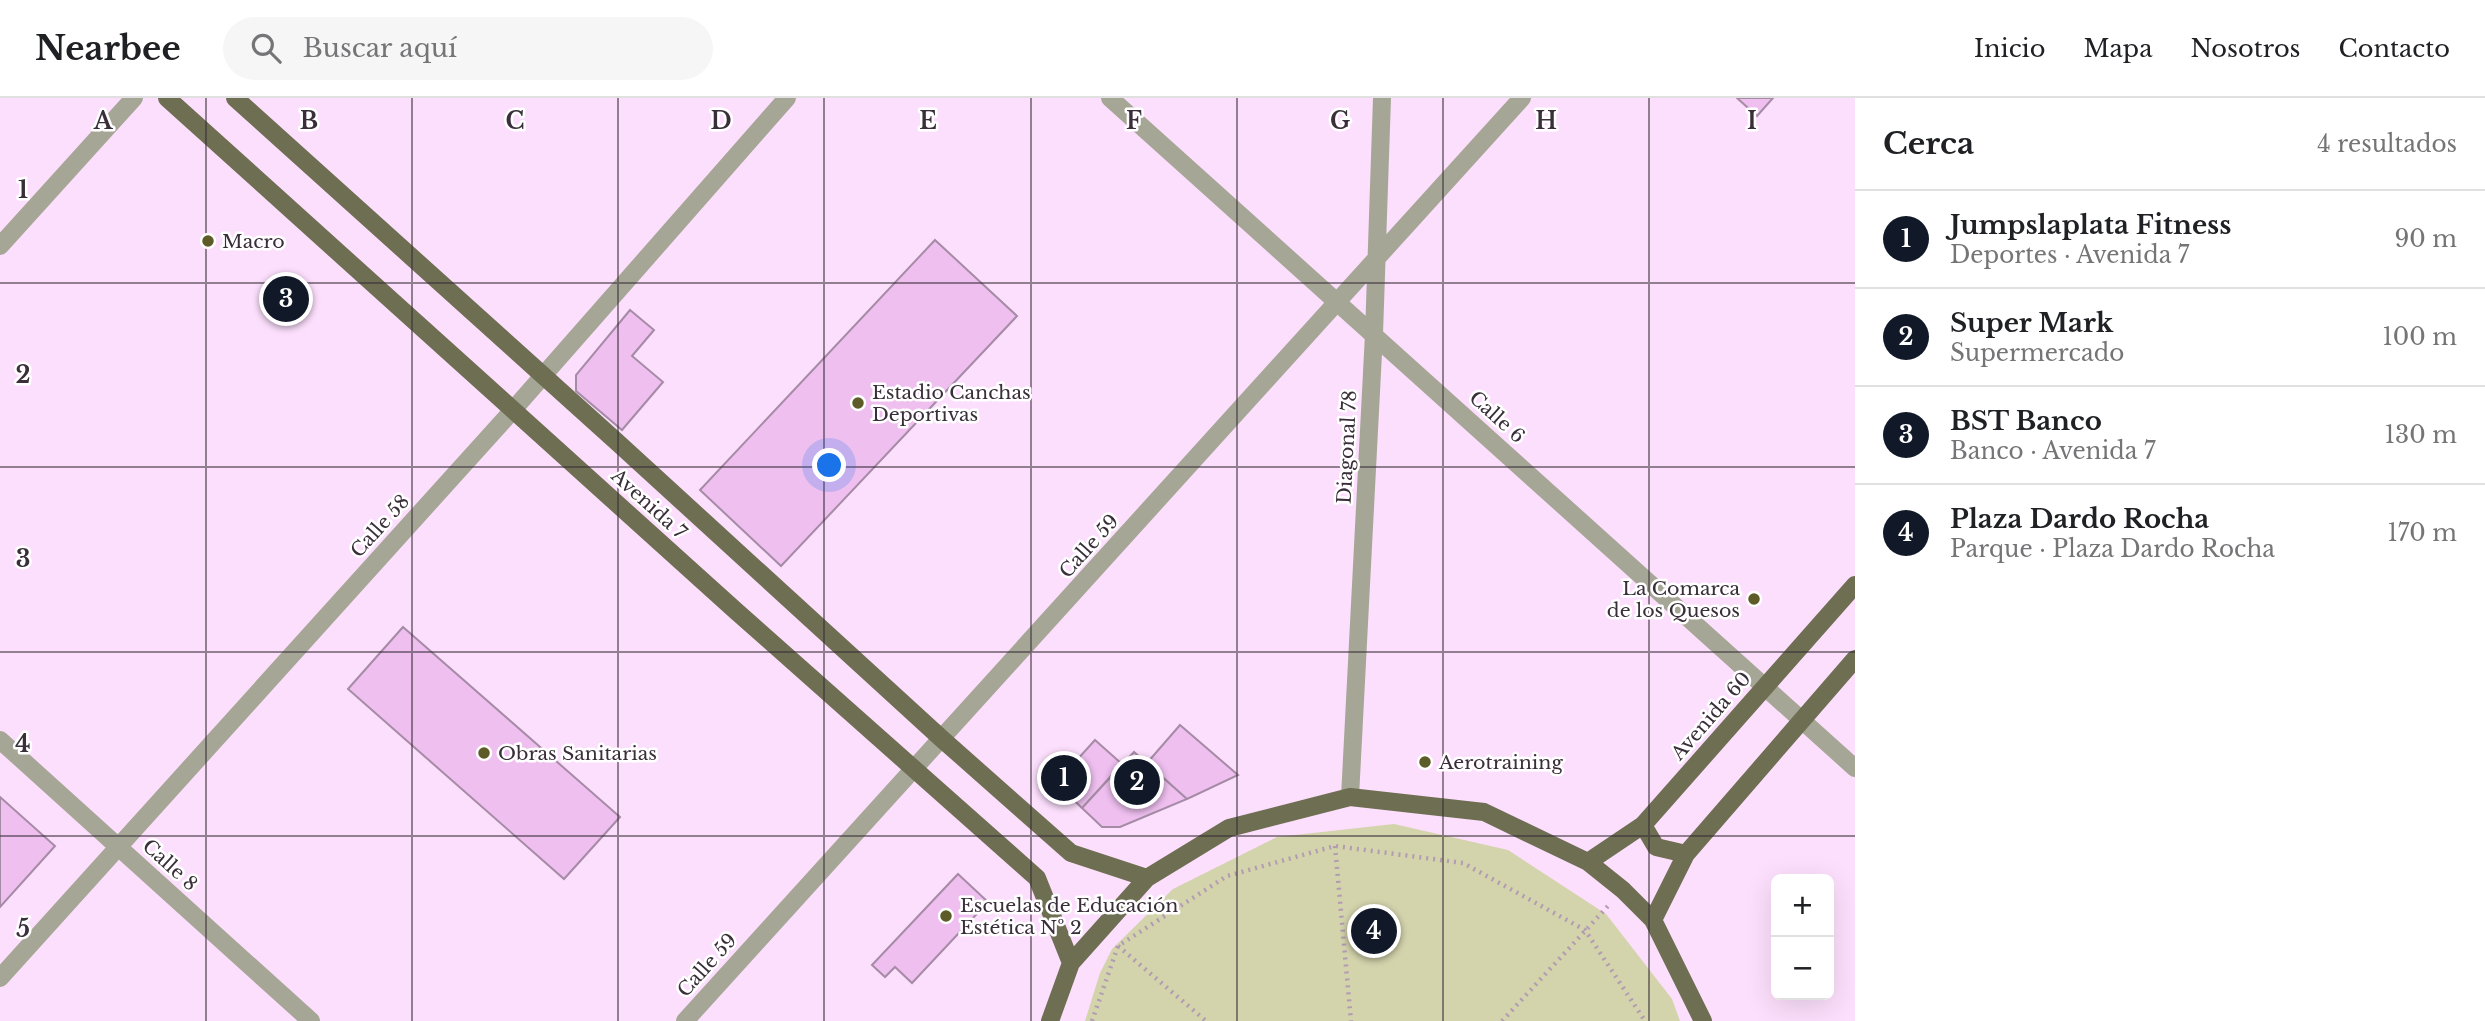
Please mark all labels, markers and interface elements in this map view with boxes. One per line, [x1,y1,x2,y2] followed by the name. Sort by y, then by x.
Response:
[223,17,713,80] search box
[35,28,181,69] text: Nearbee
[247,29,285,67] icon: search
[303,32,457,64] text: Buscar aquí
[1974,34,2045,63] text: Inicio
[2083,34,2152,63] text: Mapa
[2190,34,2301,63] text: Nosotros
[2339,34,2450,63] text: Contacto
[93,107,114,135] text: A
[300,107,318,135] text: B
[506,107,524,135] text: C
[710,107,732,135] text: D
[919,107,937,135] text: E
[1126,107,1142,135] text: F
[1330,107,1350,135] text: G
[1535,107,1557,135] text: H
[1747,107,1757,135] text: I
[1883,125,1974,162] text: Cerca
[2317,130,2457,158] text: 4 resultados
[18,176,28,204] text: 1
[1950,209,2231,241] text: Jumpslaplata Fitness
[1901,225,1911,253] text: 1
[2395,225,2457,253] text: 90 m
[222,230,285,253] place label: Macro
[200,233,216,249] marker: Macro
[1950,241,2189,269] text: Deportes · Avenida 7
[263,273,309,325] pin: 3
[1950,307,2113,339] text: Super Mark
[1899,323,1913,351] text: 2
[2383,323,2457,351] text: 100 m
[1950,339,2124,367] text: Supermercado
[16,361,30,389] text: 2
[872,381,1031,426] place label: Estadio Canchas Deportivas
[1465,386,1529,448] street label: Calle 6
[1333,390,1361,504] street label: Diagonal 78
[850,395,866,411] marker: Estadio Canchas Deportivas
[1950,405,2102,437] text: BST Banco
[1899,421,1913,449] text: 3
[2385,421,2457,449] text: 130 m
[1950,437,2155,465] text: Banco · Avenida 7
[812,448,846,482] your location
[606,464,692,544] street label: Avenida 7
[346,490,414,562] street label: Calle 58
[1950,503,2209,535] text: Plaza Dardo Rocha
[1055,510,1123,582] street label: Calle 59
[1898,519,1914,547] text: 4
[2387,519,2457,547] text: 170 m
[1950,535,2275,563] text: Parque · Plaza Dardo Rocha
[16,545,30,573] text: 3
[1607,577,1740,622] place label: La Comarca de los Quesos
[1746,591,1762,607] marker: La Comarca de los Quesos
[1666,667,1756,766] street label: Avenida 60
[15,730,31,758] text: 4
[498,742,657,765] place label: Obras Sanitarias
[476,745,492,761] marker: Obras Sanitarias
[1438,751,1563,774] place label: Aerotraining
[1041,752,1087,804] pin: 1
[1417,754,1433,770] marker: Aerotraining
[1114,756,1160,808] pin: 2
[138,834,202,896] street label: Calle 8
[1771,874,1834,1000] map controls
[1771,874,1834,937] button: +
[960,894,1178,939] place label: Escuelas de Educación Estética Nº 2
[1351,905,1397,957] pin: 4
[938,908,954,924] marker: Escuelas de Educación Estética Nº 2
[16,915,30,943] text: 5
[673,929,741,1001] street label: Calle 59
[1771,937,1834,1000] button: −

